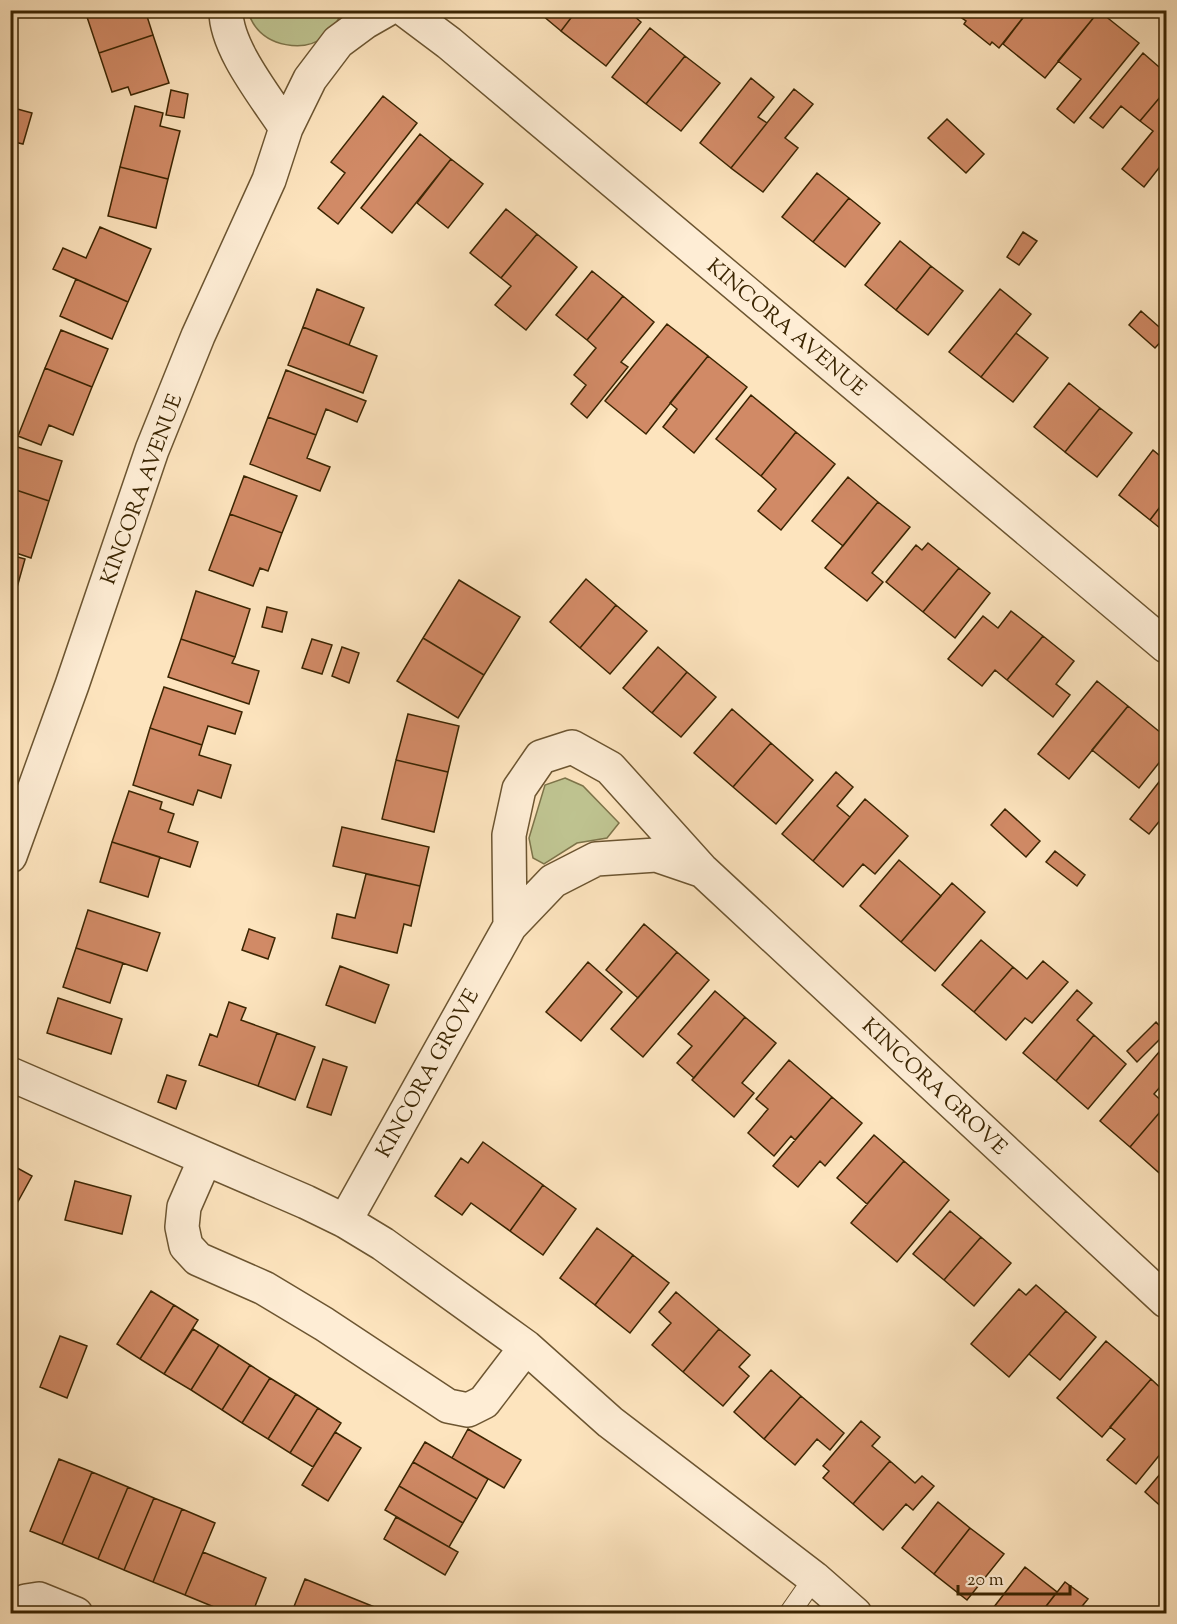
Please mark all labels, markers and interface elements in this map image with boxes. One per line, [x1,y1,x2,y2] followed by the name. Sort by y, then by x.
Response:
[699,253,872,405] street label: KINCORA AVENUE
[94,390,191,589] street label: KINCORA AVENUE
[370,984,488,1164] street label: KINCORA GROVE
[854,1012,1013,1163] street label: KINCORA GROVE
[958,1558,1070,1596] scale bar
[967,1568,1004,1594] text: 20 m

